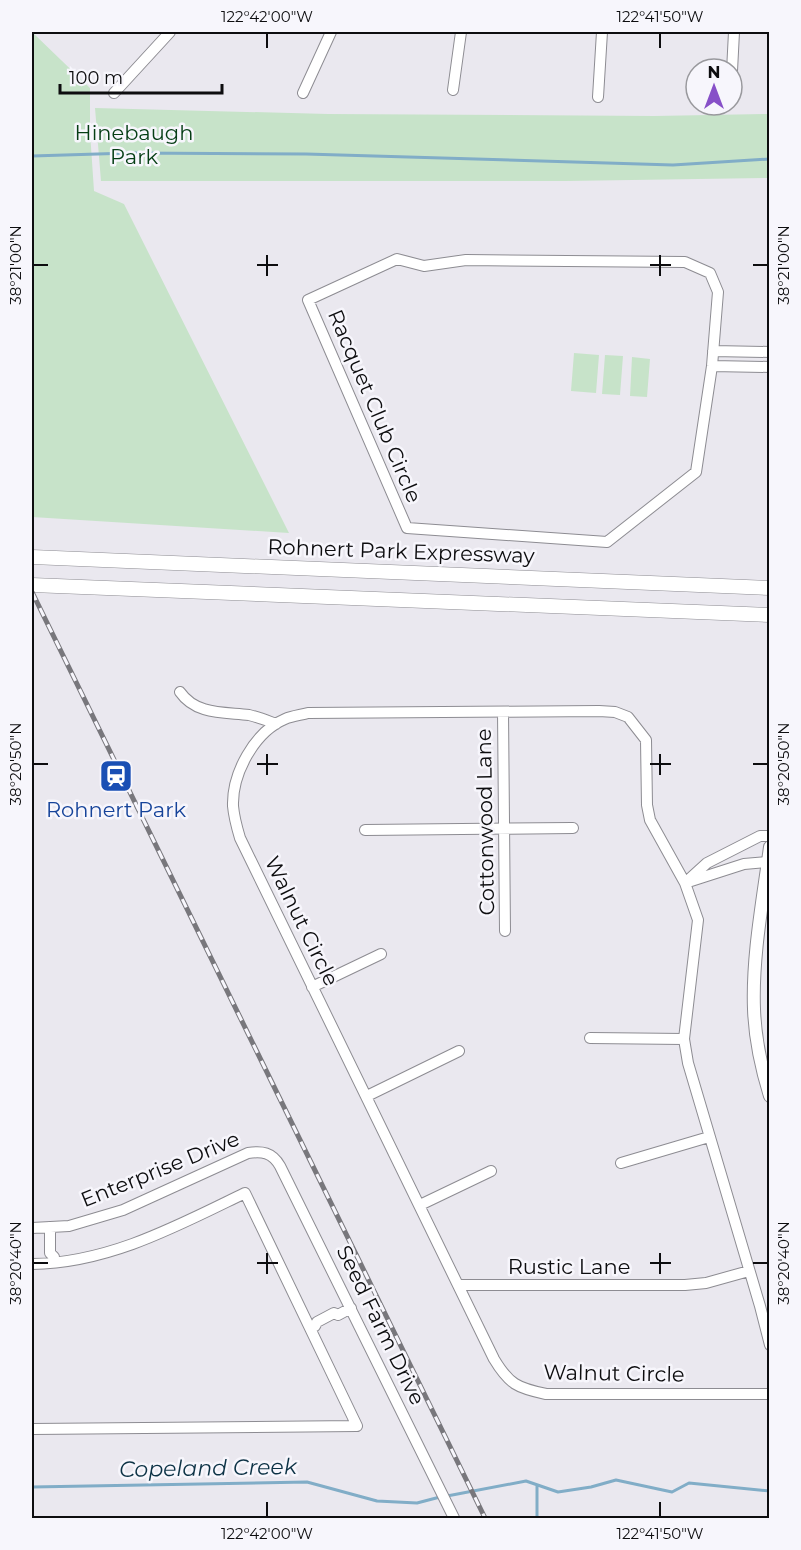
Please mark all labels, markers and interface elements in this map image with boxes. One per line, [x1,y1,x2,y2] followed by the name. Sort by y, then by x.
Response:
[221,7,313,26] text: 122°42'00"W
[616,7,704,26] text: 122°41'50"W
[60,57,222,95] scale bar
[684,57,744,117] north arrow
[708,63,720,82] text: N
[69,67,123,89] text: 100 m
[75,120,193,169] park label: Hinebaugh Park
[6,225,25,305] text: 38°21'00"N
[774,225,793,305] text: 38°21'00"N
[323,306,427,506] street label: Racquet Club Circle
[267,534,536,568] street label: Rohnert Park Expressway
[6,723,25,805] text: 38°20'50"N
[774,723,793,805] text: 38°20'50"N
[471,728,499,916] street label: Cottonwood Lane
[98,758,134,794] station icon: Rohnert Park
[46,797,187,822] place label: Rohnert Park
[260,852,344,990] street label: Walnut Circle
[77,1126,243,1212] street label: Enterprise Drive
[6,1221,25,1305] text: 38°20'40"N
[774,1221,793,1305] text: 38°20'40"N
[332,1241,430,1409] street label: Seed Farm Drive
[508,1254,630,1279] street label: Rustic Lane
[543,1359,685,1387] street label: Walnut Circle
[119,1453,298,1483] water label: Copeland Creek
[221,1524,313,1543] text: 122°42'00"W
[616,1524,704,1543] text: 122°41'50"W

